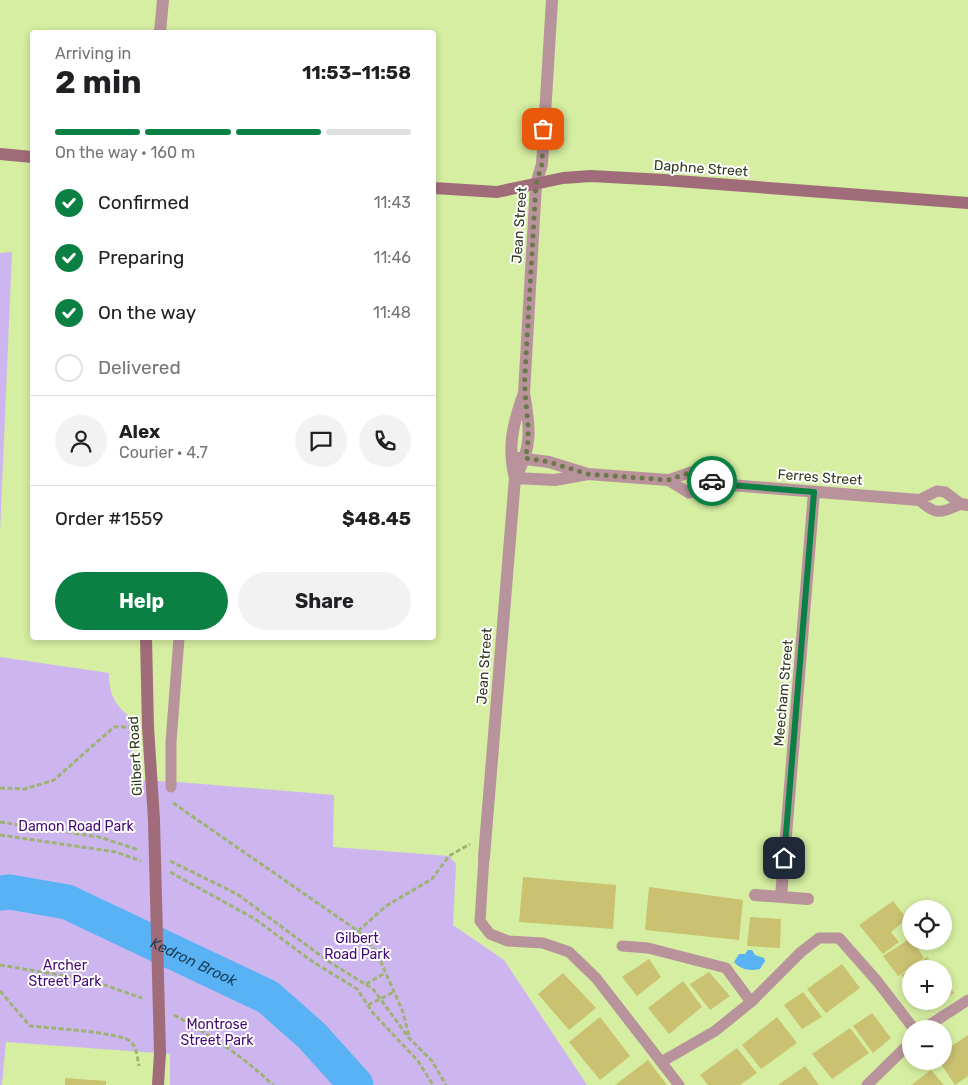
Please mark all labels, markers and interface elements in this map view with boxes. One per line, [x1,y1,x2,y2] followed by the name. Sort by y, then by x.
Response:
[55,44,131,63] text: Arriving in
[302,61,411,84] text: 11:53–11:58
[55,63,142,101] text: 2 min
[522,108,564,150] pin
[529,115,557,143] icon: bag
[55,143,195,162] text: On the way · 160 m
[653,157,749,180] street label: Daphne Street
[508,186,531,264] street label: Jean Street
[55,189,83,217] icon: check
[98,191,189,214] text: Confirmed
[374,193,411,212] text: 11:43
[55,244,83,272] icon: check
[98,246,184,269] text: Preparing
[374,248,411,267] text: 11:46
[55,299,83,327] icon: check
[98,301,196,324] text: On the way
[373,303,411,322] text: 11:48
[98,356,181,379] text: Delivered
[55,415,107,467] button: person
[295,415,347,467] button: chat
[359,415,411,467] button: phone
[119,420,160,443] text: Alex
[119,443,208,462] text: Courier · 4.7
[687,456,737,506] courier
[777,466,864,489] street label: Ferres Street
[698,467,726,495] icon: car
[55,507,164,530] text: Order #1559
[342,507,411,530] text: $48.45
[55,572,228,630] button: Help
[238,572,411,630] button: Share
[473,627,496,705] street label: Jean Street
[770,638,797,747] street label: Meecham Street
[125,716,146,796] street label: Gilbert Road
[18,818,135,835] park label: Damon Road Park
[763,837,805,879] pin
[770,844,798,872] icon: home
[902,900,952,1070] map controls
[902,900,952,950] button: locate
[324,930,391,963] park label: Gilbert Road Park
[148,934,240,990] water label: Kedron Brook
[28,957,102,990] park label: Archer Street Park
[902,960,952,1010] button: +
[180,1016,254,1049] park label: Montrose Street Park
[902,1020,952,1070] button: −

